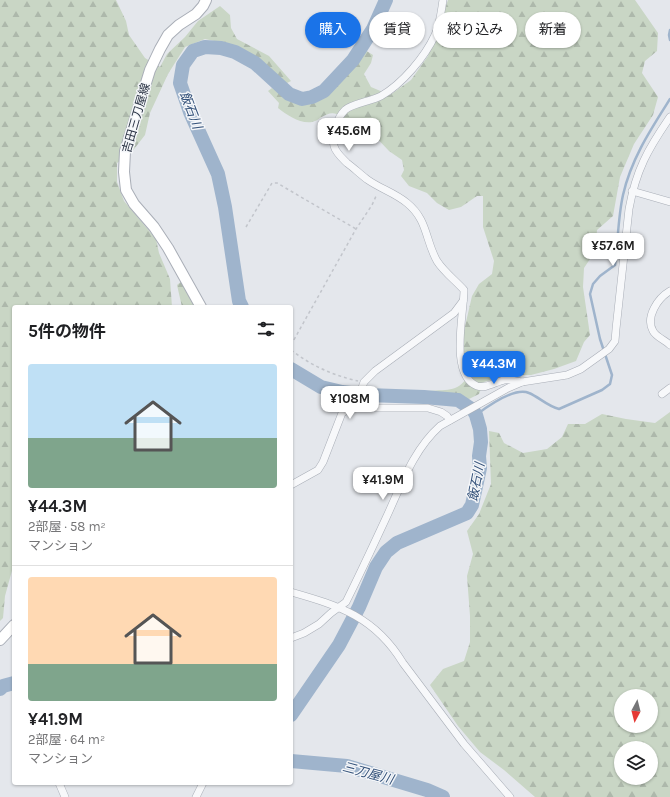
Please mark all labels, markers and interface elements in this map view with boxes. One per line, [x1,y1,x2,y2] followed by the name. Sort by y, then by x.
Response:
[305,12,361,48] chip: 購入
[369,12,425,48] chip: 賃貸
[433,12,517,48] chip: 絞り込み
[525,12,581,48] chip: 新着
[119,81,153,155] street label: 吉田三刀屋線
[177,89,206,133] water label: 飯石川
[316,118,382,152] pin: ¥45.6M
[327,123,371,138] text: ¥45.6M
[580,233,646,267] pin: ¥57.6M
[591,238,635,253] text: ¥57.6M
[255,318,277,340] icon: filters
[28,321,106,341] text: 5件の物件
[461,351,527,385] pin: ¥44.3M
[471,356,517,371] text: ¥44.3M
[322,386,378,420] pin: ¥108M
[117,390,189,462] icon: home
[330,391,370,406] text: ¥108M
[465,459,487,503] water label: 飯石川
[350,467,416,501] pin: ¥41.9M
[362,472,404,487] text: ¥41.9M
[28,496,87,516] text: ¥44.3M
[28,519,106,534] text: 2部屋 · 58 m²
[28,538,93,553] text: マンション
[117,603,189,675] icon: home
[614,689,658,733] north arrow
[614,689,658,785] map controls
[28,709,83,729] text: ¥41.9M
[28,732,105,747] text: 2部屋 · 64 m²
[614,741,658,785] button: layers
[28,751,93,766] text: マンション
[341,759,397,787] water label: 三刀屋川

